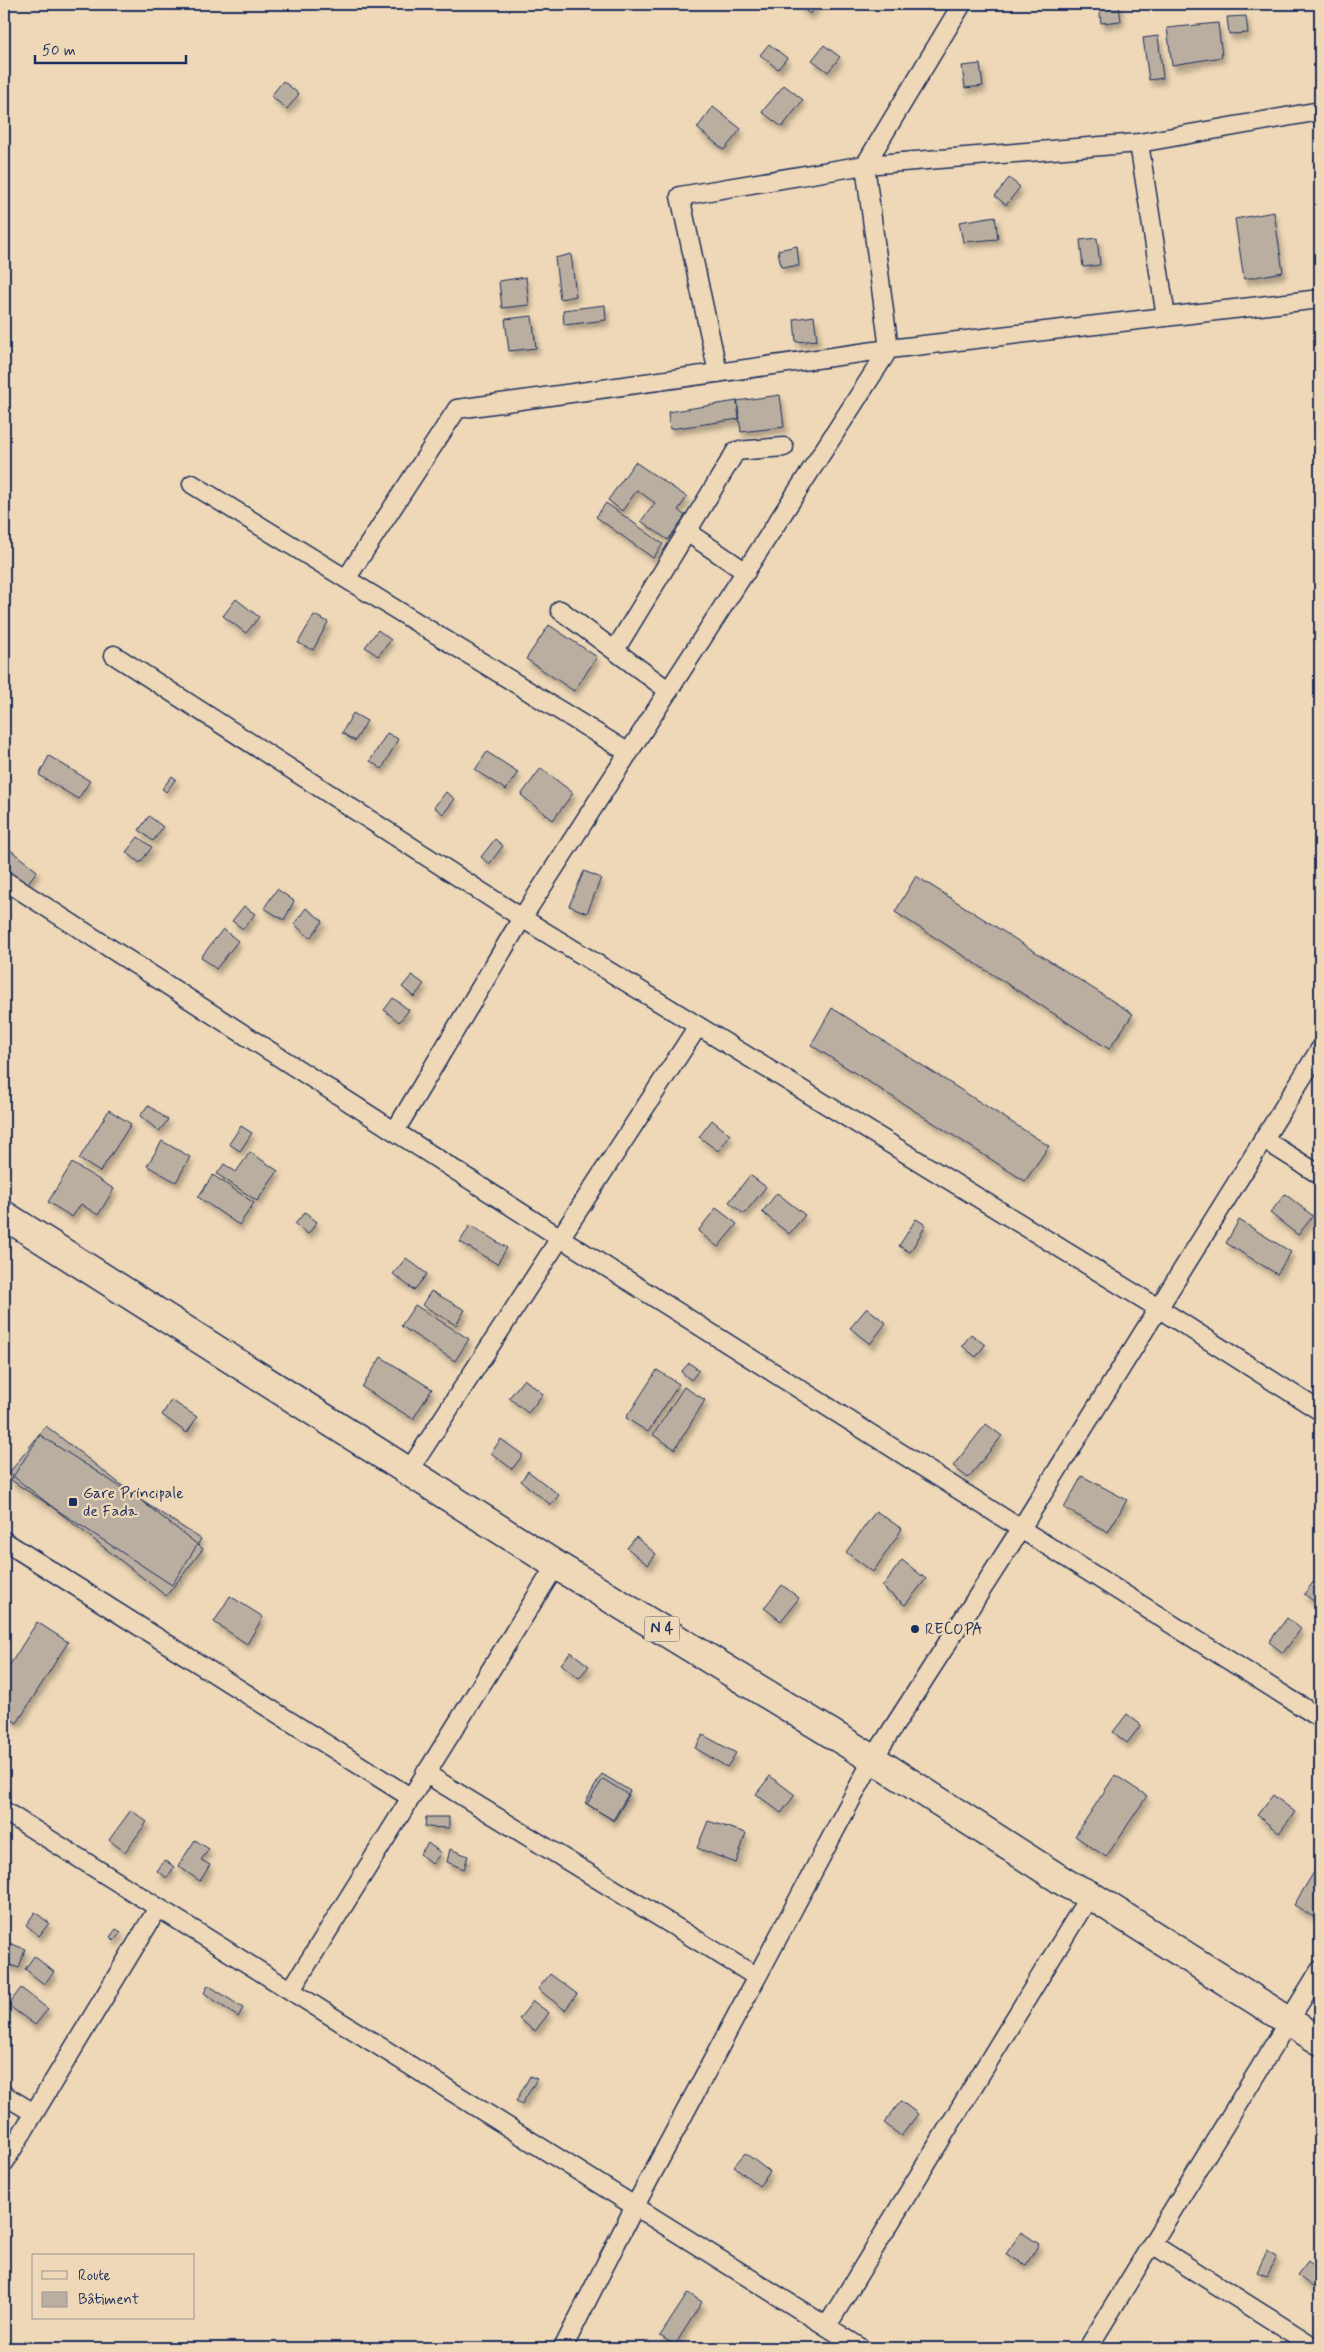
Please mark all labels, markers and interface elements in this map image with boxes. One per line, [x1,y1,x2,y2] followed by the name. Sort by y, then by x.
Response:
[35,32,186,64] scale bar
[42,41,76,61] text: 50 m
[83,1483,184,1522] place label: Gare Principale de Fada
[67,1496,79,1508] marker: Gare Principale de Fada
[644,1616,680,1642] road number: N 4
[925,1619,983,1640] place label: RECOPA
[909,1623,921,1635] marker: RECOPA
[32,2254,195,2320] legend
[78,2266,111,2286] text: Route
[78,2290,139,2310] text: Bâtiment

